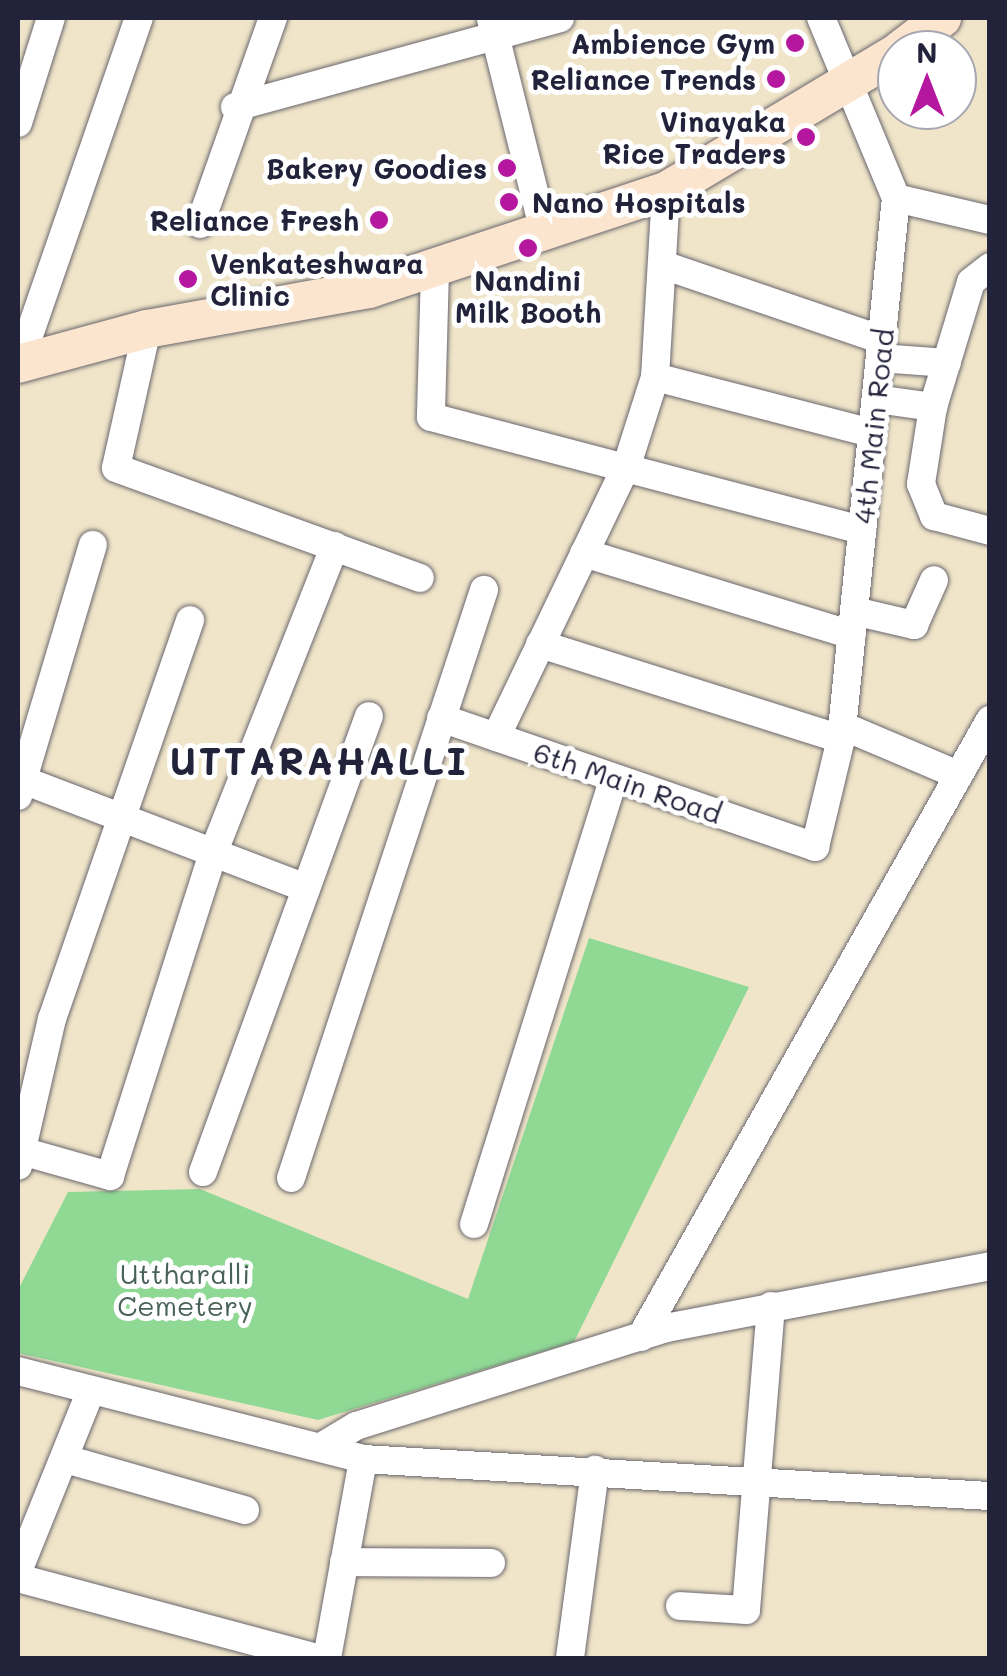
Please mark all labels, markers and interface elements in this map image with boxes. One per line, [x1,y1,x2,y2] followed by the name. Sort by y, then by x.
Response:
[571,26,775,60] place label: Ambience Gym
[877,30,977,130] north arrow
[784,32,806,54] marker: Ambience Gym
[916,34,938,70] text: N
[530,62,756,96] place label: Reliance Trends
[765,68,787,90] marker: Reliance Trends
[602,104,786,170] place label: Vinayaka Rice Traders
[795,126,817,148] marker: Vinayaka Rice Traders
[266,151,487,185] place label: Bakery Goodies
[496,157,518,179] marker: Bakery Goodies
[532,185,746,219] place label: Nano Hospitals
[496,189,522,215] marker: Nano Hospitals
[150,203,359,237] place label: Reliance Fresh
[368,209,390,231] marker: Reliance Fresh
[517,237,539,259] marker: Nandini Milk Booth
[210,246,424,312] place label: Venkateshwara Clinic
[455,263,601,329] place label: Nandini Milk Booth
[175,266,201,292] marker: Venkateshwara Clinic
[846,327,900,525] street label: 4th Main Road
[530,734,726,830] street label: 6th Main Road
[170,738,468,784] district label: UTTARAHALLI
[117,1256,253,1322] park label: Uttharalli Cemetery

